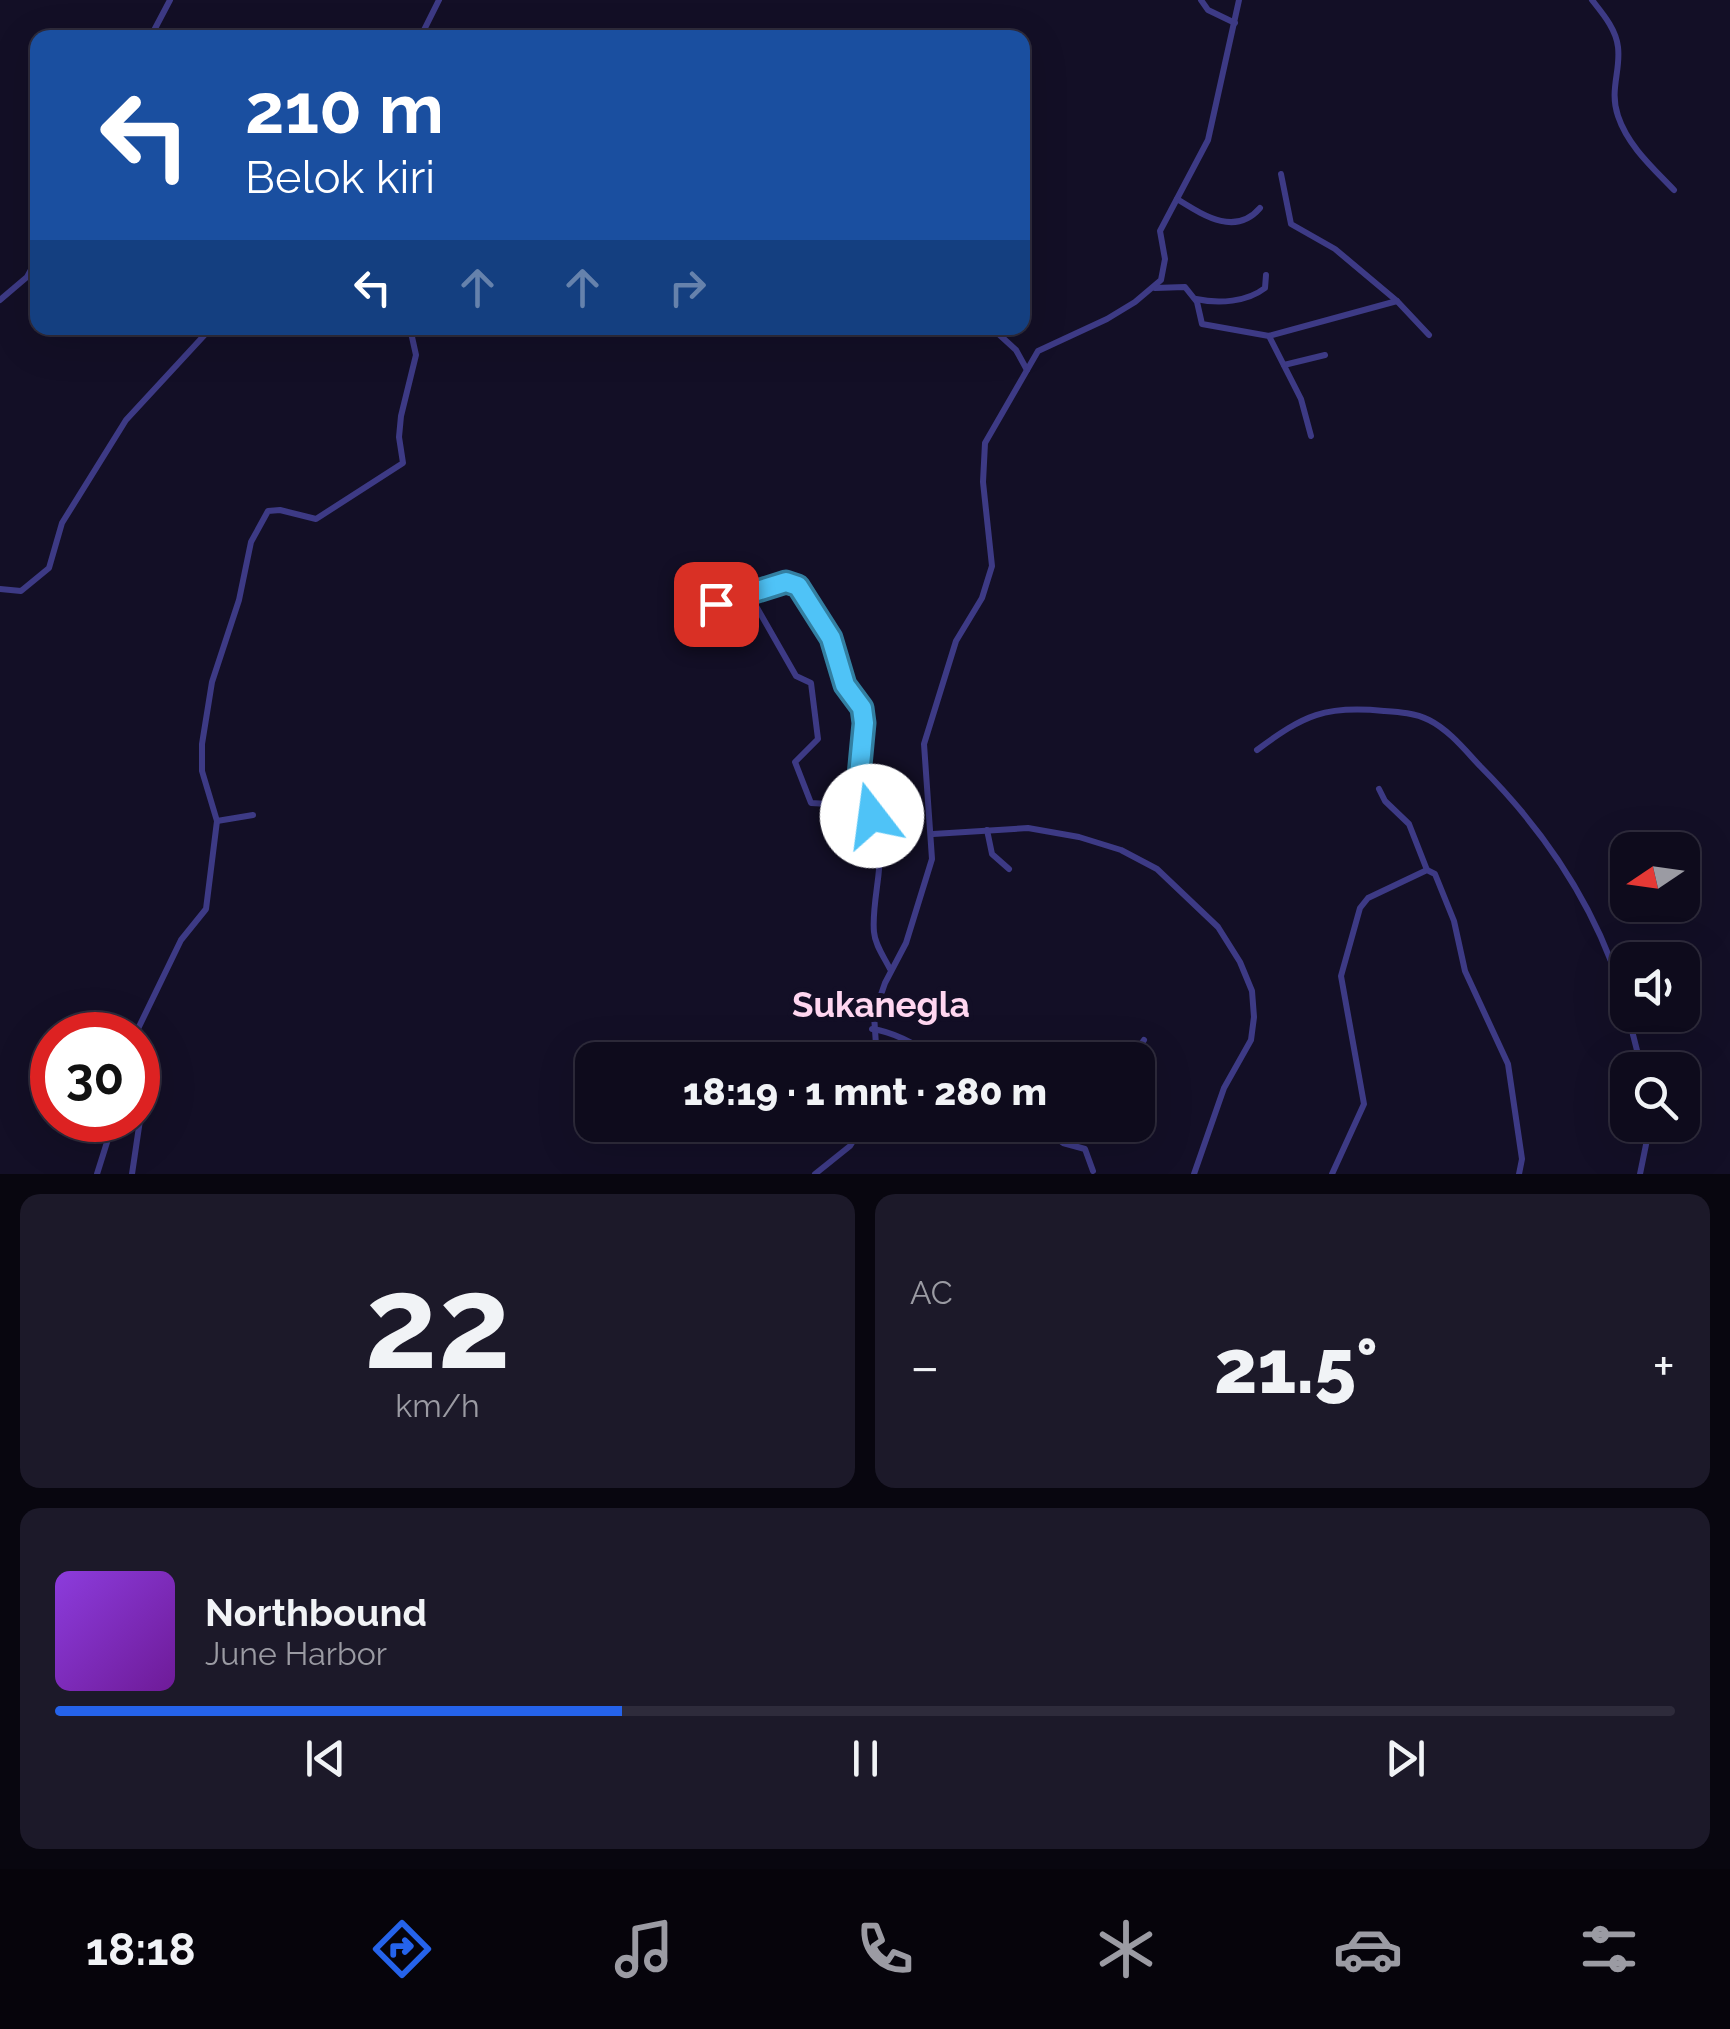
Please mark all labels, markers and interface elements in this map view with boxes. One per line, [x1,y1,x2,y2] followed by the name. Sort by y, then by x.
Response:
[245,67,444,149] text: 210 m
[80,70,210,200] icon: left
[245,151,435,204] text: Belok kiri
[345,260,400,315] icon: left
[450,260,505,315] icon: ahead
[555,260,610,315] icon: ahead
[660,260,715,315] icon: right
[674,562,759,647] pin
[689,577,744,632] icon: arrive
[820,764,924,868] position arrow
[1610,832,1700,922] north arrow
[1610,832,1700,1142] map controls
[1610,942,1700,1032] button: sound
[792,984,970,1025] district label: Sukanegla
[30,1012,160,1142] speed limit sign: 30
[1610,1052,1700,1142] button: search
[683,1069,1047,1114] text: 18:19 · 1 mnt · 280 m
[364,1246,511,1398] text: 22
[910,1274,953,1311] text: AC
[1214,1322,1378,1411] text: 21.5°
[910,1334,940,1399] text: −
[1652,1334,1675,1399] text: +
[395,1387,480,1424] text: km/h
[205,1590,427,1635] text: Northbound
[205,1635,387,1672] text: June Harbor
[298,1731,353,1786] icon: previous
[838,1731,893,1786] icon: pause
[1378,1731,1433,1786] icon: next
[367,1914,437,1984] icon: directions
[609,1914,679,1984] icon: music
[850,1914,920,1984] icon: phone
[1091,1914,1161,1984] icon: climate
[1333,1914,1403,1984] icon: car
[1574,1914,1644,1984] icon: filters
[86,1923,196,1976] text: 18:18

